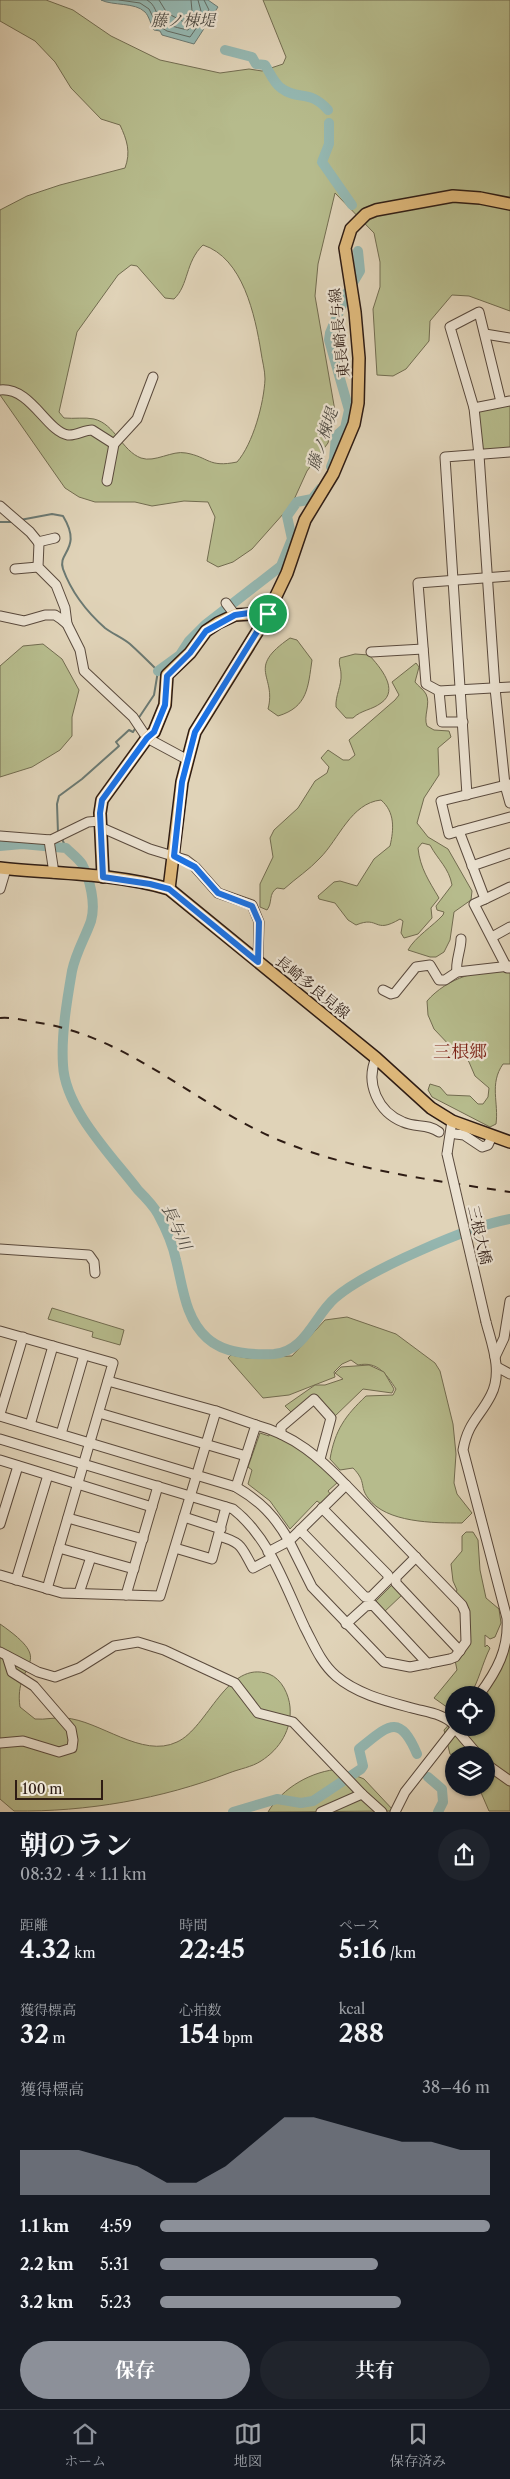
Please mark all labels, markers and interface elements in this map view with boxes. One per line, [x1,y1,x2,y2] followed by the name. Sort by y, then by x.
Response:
[151,10,217,30] water label: 藤ノ棟堤
[325,287,353,379] street label: 東長崎長与線
[303,404,342,473] water label: 藤ノ棟堤
[247,593,289,635] pin
[254,600,282,628] icon: arrive
[272,951,354,1023] street label: 長崎多良見線
[433,1041,487,1063] district label: 三根郷
[158,1201,197,1255] water label: 長与川
[464,1204,496,1266] street label: 三根大橋
[445,1686,495,1796] map controls
[445,1686,495,1736] button: locate
[445,1746,495,1796] button: layers
[15,1776,102,1800] scale bar
[22,1780,62,1798] text: 100 m
[20,1828,132,1862] text: 朝のラン
[438,1829,490,1881] button: share
[20,1864,147,1884] text: 08:32 · 4 × 1.1 km
[20,1916,48,1934] text: 距離
[179,1916,207,1934] text: 時間
[339,1916,380,1934] text: ペース
[20,1934,71,1965] text: 4.32
[179,1934,245,1965] text: 22:45
[339,1934,386,1965] text: 5:16
[71,1944,96,1962] text: km
[386,1944,416,1962] text: /km
[339,2000,365,2018] text: kcal
[20,2001,76,2019] text: 獲得標高
[179,2001,221,2019] text: 心拍数
[339,2018,384,2049] text: 288
[20,2019,49,2050] text: 32
[179,2019,219,2050] text: 154
[49,2029,66,2047] text: m
[219,2029,253,2047] text: bpm
[422,2077,490,2097] text: 38–46 m
[20,2079,84,2099] text: 獲得標高
[20,2216,69,2236] text: 1.1 km
[100,2216,132,2236] text: 4:59
[20,2254,74,2274] text: 2.2 km
[100,2254,129,2274] text: 5:31
[20,2292,73,2312] text: 3.2 km
[100,2292,131,2312] text: 5:23
[20,2341,250,2399] button: 保存
[260,2341,490,2399] button: 共有
[64,2420,106,2470] tab: ホーム
[234,2420,262,2470] tab: 地図
[390,2420,446,2470] tab: 保存済み

